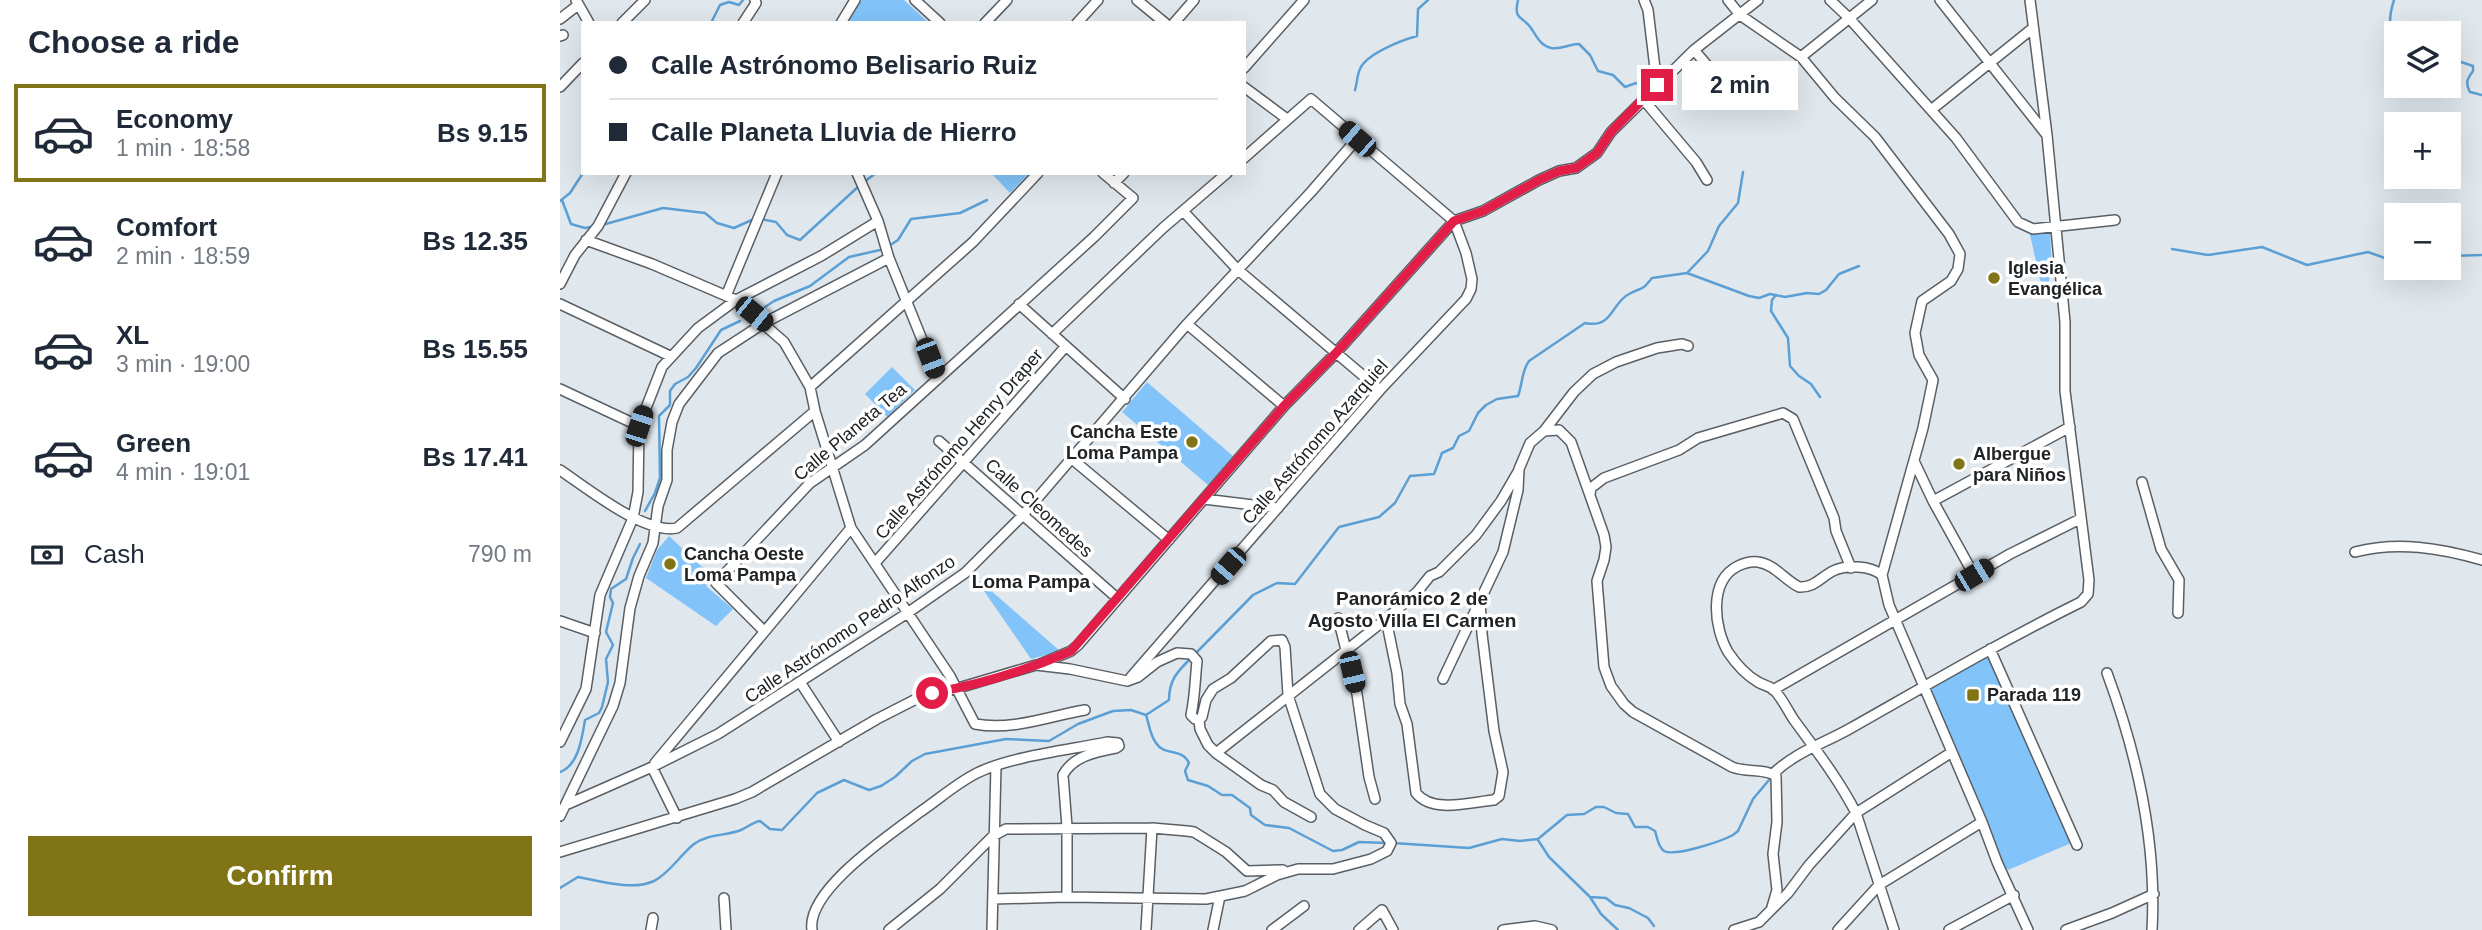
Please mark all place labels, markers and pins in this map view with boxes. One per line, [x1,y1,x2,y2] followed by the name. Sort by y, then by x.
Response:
[2008,258,2103,299] place label: Iglesia Evangélica
[1986,270,2002,286] marker: Iglesia Evangélica
[1066,422,1179,463] place label: Cancha Este Loma Pampa
[1184,434,1200,450] marker: Cancha Este Loma Pampa
[1973,444,2066,485] place label: Albergue para Niños
[1951,456,1967,472] marker: Albergue para Niños
[684,544,804,585] place label: Cancha Oeste Loma Pampa
[662,556,678,572] marker: Cancha Oeste Loma Pampa
[1987,685,2081,705] place label: Parada 119
[1965,687,1981,703] marker: Parada 119

